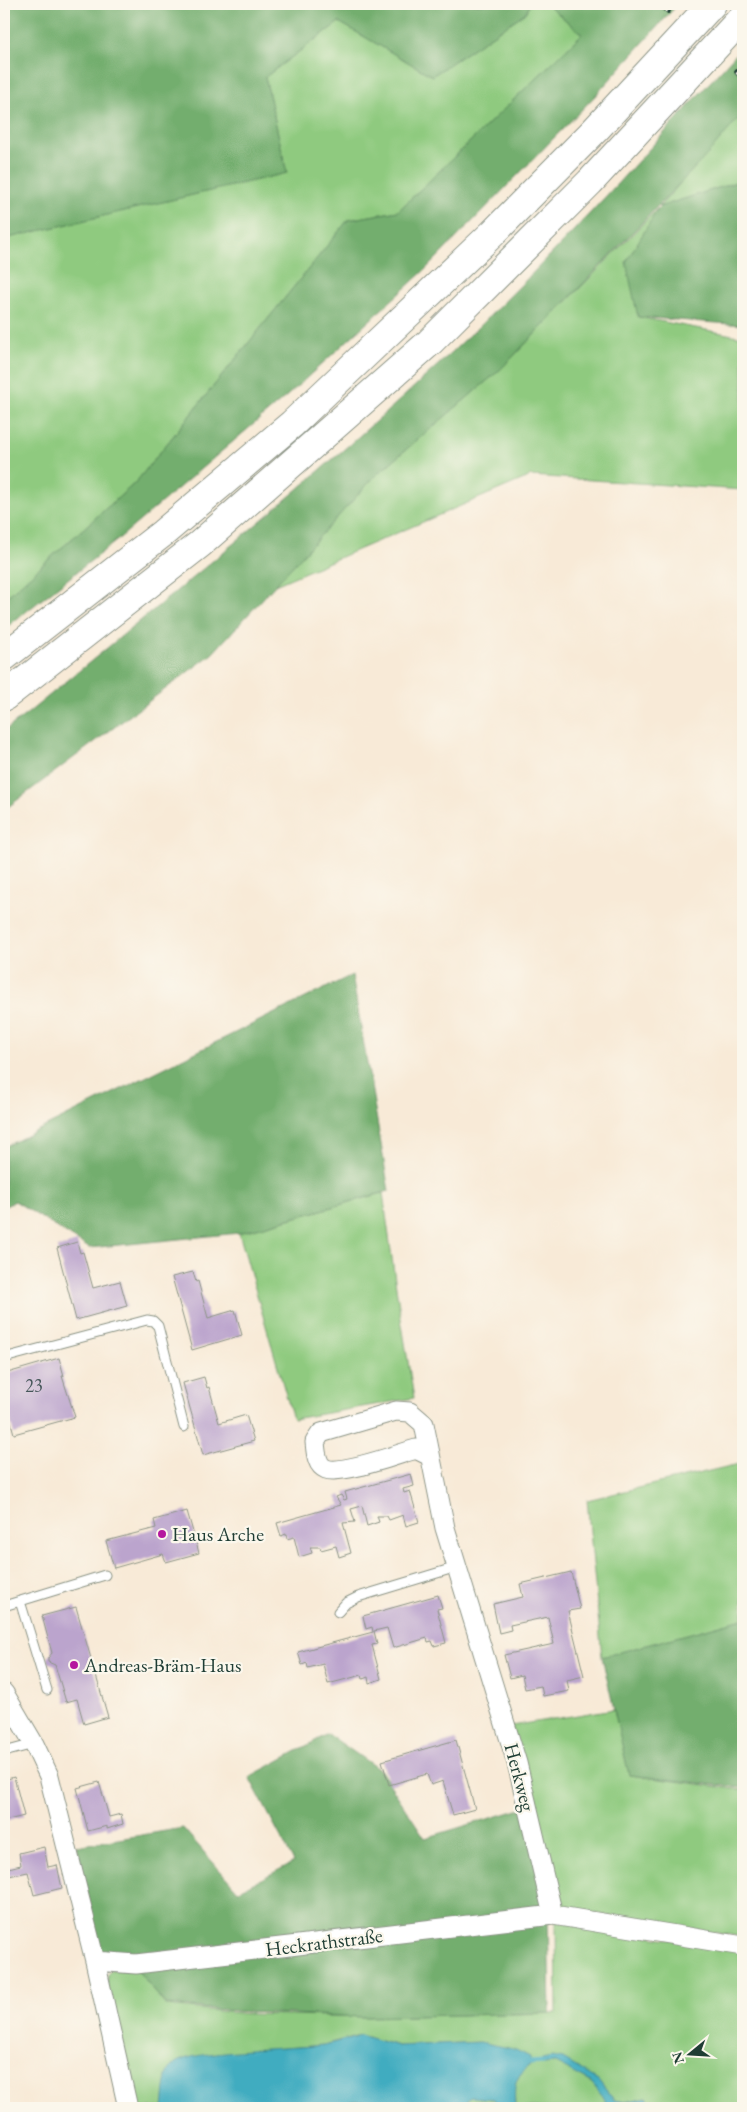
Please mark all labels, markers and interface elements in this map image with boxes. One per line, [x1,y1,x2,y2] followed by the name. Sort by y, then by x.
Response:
[25,1374,43,1397] house number: 23
[172,1521,264,1547] place label: Haus Arche
[156,1528,168,1540] marker: Haus Arche
[83,1652,242,1678] place label: Andreas-Bräm-Haus
[68,1659,80,1671] marker: Andreas-Bräm-Haus
[498,1740,542,1814] street label: Herkweg
[264,1922,384,1962] street label: Heckrathstraße
[664,2030,714,2080] north arrow
[667,2049,688,2066] text: N

